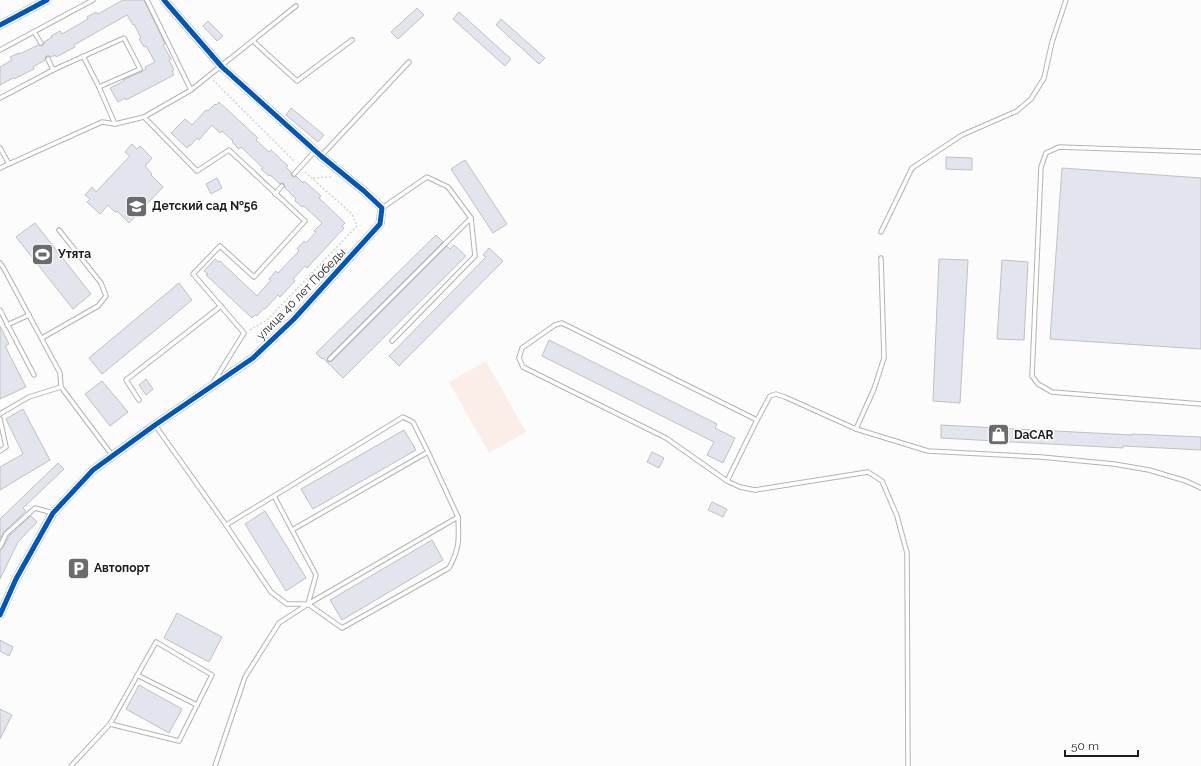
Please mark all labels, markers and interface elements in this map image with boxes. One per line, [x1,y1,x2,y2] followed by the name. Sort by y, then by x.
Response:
[124,193,150,219] school or university icon: Детский сад №56
[152,199,258,213] place label: Детский сад №56
[29,241,55,267] sports icon: Утята
[254,245,348,343] street label: улица 40 лет Победы
[57,247,91,261] place label: Утята
[986,422,1012,448] shop icon: DaCAR
[1014,428,1054,442] place label: DaCAR
[66,555,92,581] parking icon: Автопорт
[94,561,150,575] place label: Автопорт
[1065,732,1138,758] scale bar
[1071,739,1099,753] text: 50 m

